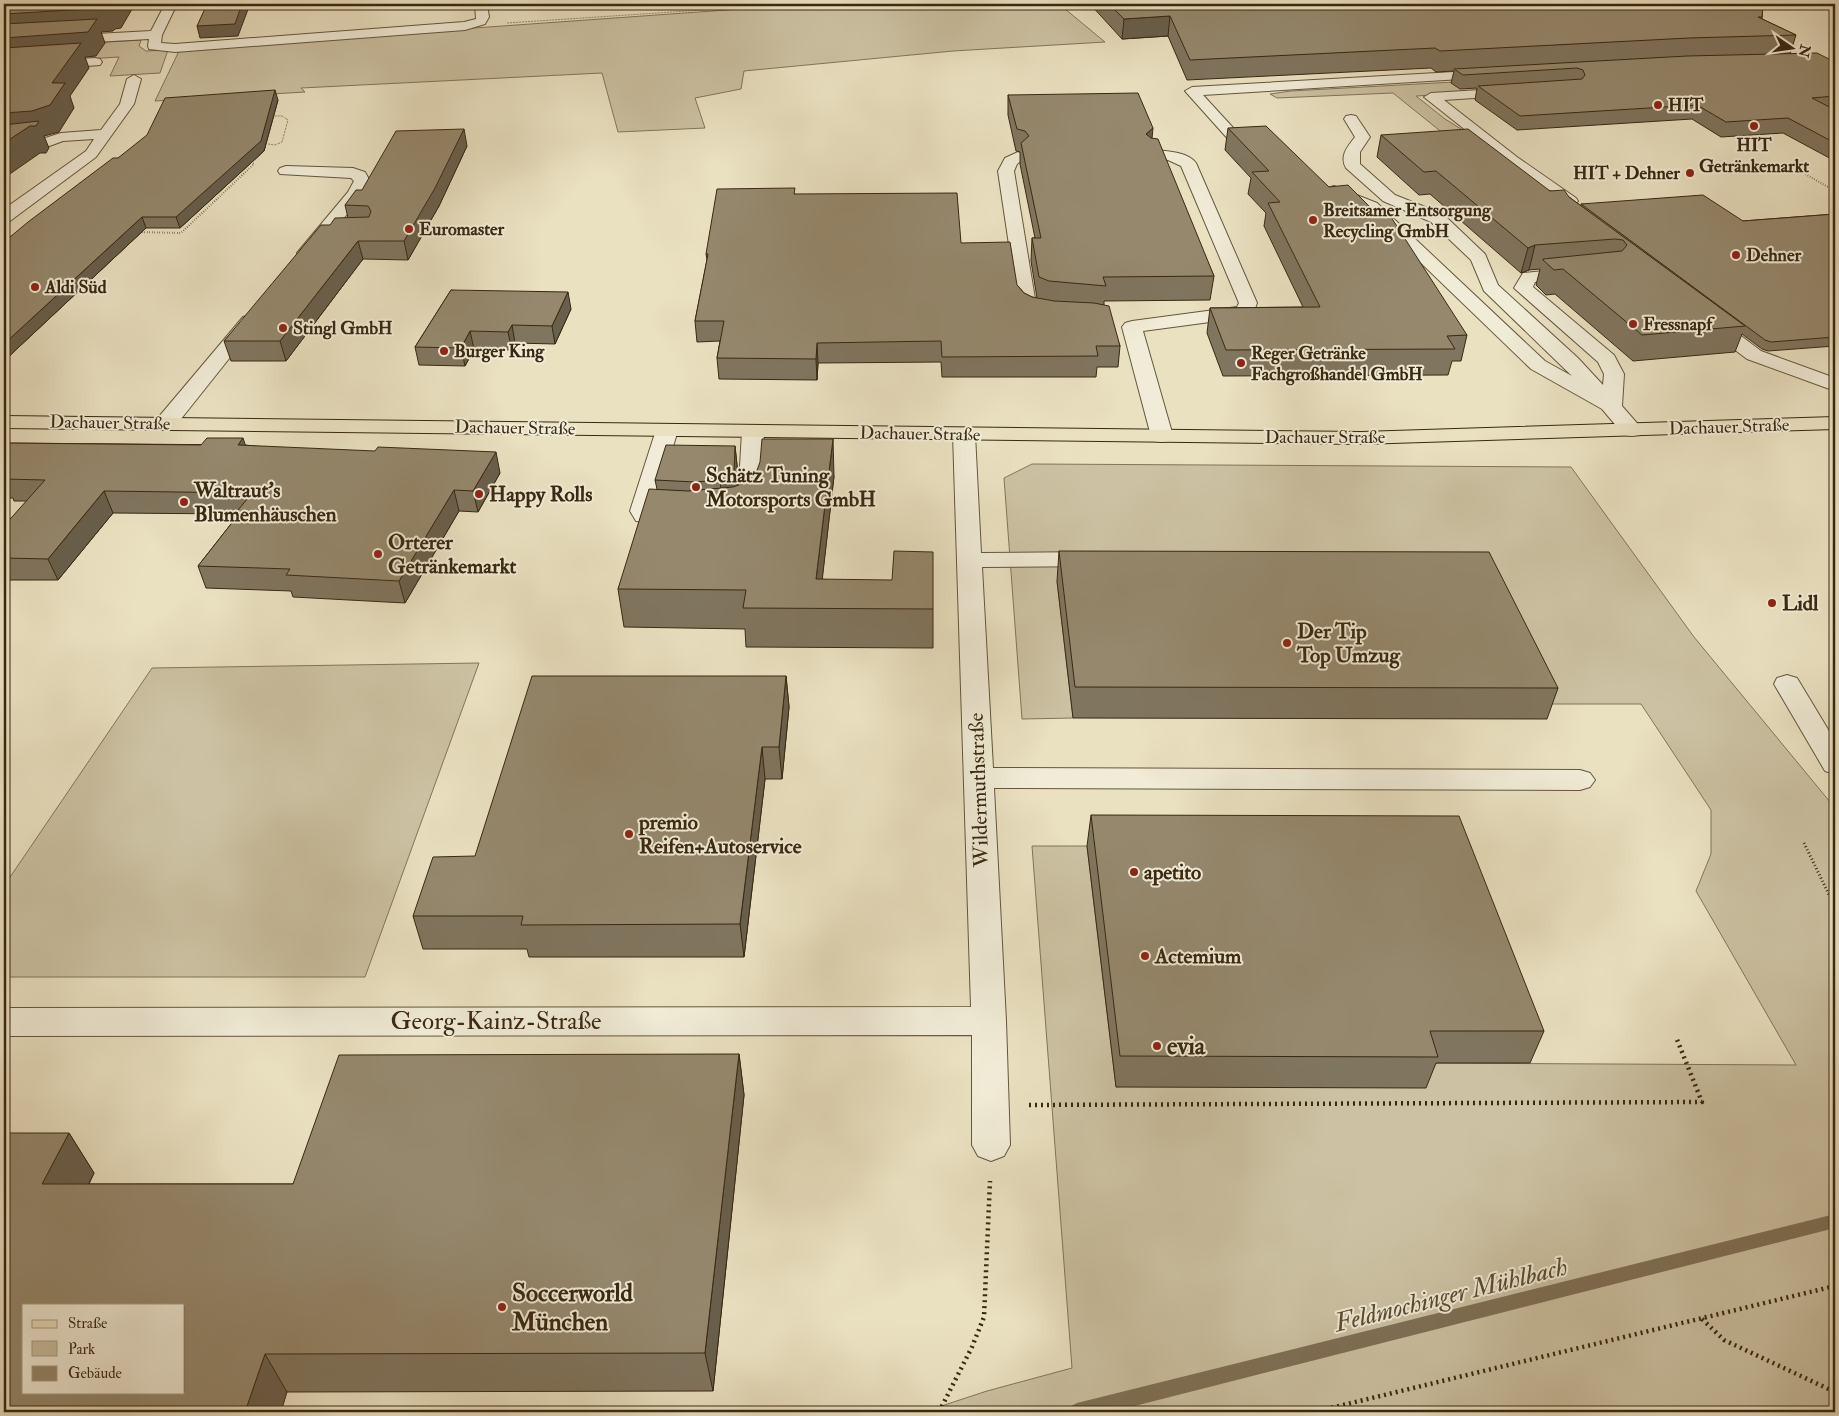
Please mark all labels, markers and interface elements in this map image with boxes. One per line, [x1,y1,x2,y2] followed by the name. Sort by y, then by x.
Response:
[1766,22,1816,72] north arrow
[1794,42,1814,59] text: N
[1668,94,1704,117] place label: HIT
[1652,99,1664,111] marker: HIT
[1748,120,1760,132] marker: HIT Getränkemarkt
[1699,134,1809,178] place label: HIT Getränkemarkt
[1573,162,1680,185] place label: HIT + Dehner
[1684,167,1696,179] marker: HIT + Dehner
[1323,199,1492,243] place label: Breitsamer Entsorgung Recycling GmbH
[1307,214,1319,226] marker: Breitsamer Entsorgung Recycling GmbH
[419,218,504,241] place label: Euromaster
[403,223,415,235] marker: Euromaster
[1746,244,1801,267] place label: Dehner
[1730,249,1742,261] marker: Dehner
[44,276,107,299] place label: Aldi Süd
[29,281,41,293] marker: Aldi Süd
[1643,313,1715,336] place label: Fressnapf
[293,317,393,340] place label: Stingl GmbH
[1627,318,1639,330] marker: Fressnapf
[277,322,289,334] marker: Stingl GmbH
[454,340,545,363] place label: Burger King
[1251,342,1423,386] place label: Reger Getränke Fachgroßhandel GmbH
[438,345,450,357] marker: Burger King
[1235,357,1247,369] marker: Reger Getränke Fachgroßhandel GmbH
[49,410,171,436] street label: Dachauer Straße
[1668,413,1790,441] street label: Dachauer Straße
[454,415,576,441] street label: Dachauer Straße
[859,421,981,447] street label: Dachauer Straße
[1265,426,1386,449] street label: Dachauer Straße
[705,462,876,513] place label: Schätz Tuning Motorsports GmbH
[193,477,337,528] place label: Waltraut's Blumenhäuschen
[489,481,592,508] place label: Happy Rolls
[690,481,702,493] marker: Schätz Tuning Motorsports GmbH
[473,488,485,500] marker: Happy Rolls
[178,496,190,508] marker: Waltraut's Blumenhäuschen
[388,529,517,580] place label: Orterer Getränkemarkt
[372,548,384,560] marker: Orterer Getränkemarkt
[1782,590,1819,617] place label: Lidl
[1766,597,1778,609] marker: Lidl
[1296,618,1400,669] place label: Der Tip Top Umzug
[1281,637,1293,649] marker: Der Tip Top Umzug
[963,712,995,869] street label: Wildermuthstraße
[638,809,802,860] place label: premio Reifen+Autoservice
[623,828,635,840] marker: premio Reifen+Autoservice
[1144,859,1201,886] place label: apetito
[1128,866,1140,878] marker: apetito
[1154,943,1242,970] place label: Actemium
[1139,950,1151,962] marker: Actemium
[390,1006,602,1037] street label: Georg-Kainz-Straße
[1167,1031,1206,1062] place label: evia
[1151,1040,1163,1052] marker: evia
[1329,1251,1571,1340] water label: Feldmochinger Mühlbach
[511,1278,634,1338] place label: Soccerworld München
[496,1301,508,1313] marker: Soccerworld München
[22,1304,185,1394] legend
[68,1314,107,1333] text: Straße
[68,1340,95,1359] text: Park
[68,1364,122,1383] text: Gebäude

